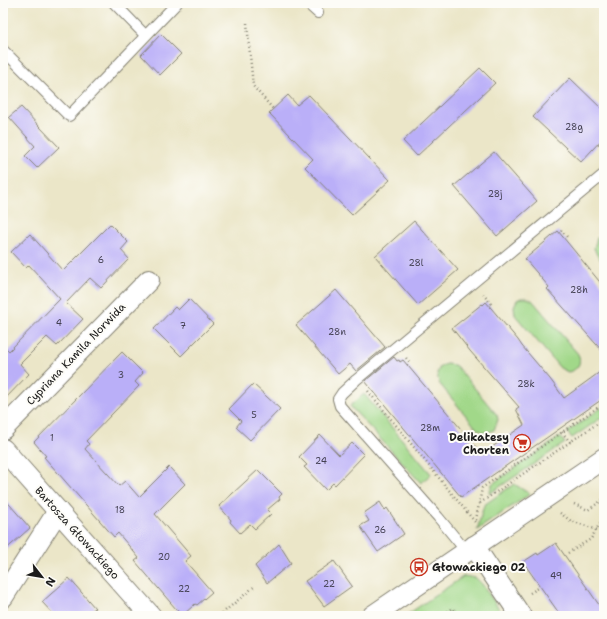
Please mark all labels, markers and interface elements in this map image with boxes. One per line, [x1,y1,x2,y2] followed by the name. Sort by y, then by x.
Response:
[565,121,583,133] house number: 28g
[488,188,502,200] house number: 28j
[98,254,104,266] house number: 6
[408,257,424,269] house number: 28l
[570,284,588,296] house number: 28h
[23,299,129,408] street label: Cypriana Kamila Norwida
[56,317,62,329] house number: 4
[180,320,186,332] house number: 7
[328,326,346,338] house number: 28n
[118,369,124,381] house number: 3
[517,378,535,390] house number: 28k
[251,409,257,421] house number: 5
[420,422,440,434] house number: 28m
[449,430,510,458] place label: Delikatesy Chorten
[50,432,54,444] house number: 1
[512,433,532,453] supermarket icon: Delikatesy Chorten
[315,455,327,467] house number: 24
[31,483,123,583] street label: Bartosza Głowackiego
[115,504,125,516] house number: 18
[374,524,386,536] house number: 26
[158,551,170,563] house number: 20
[22,557,62,597] north arrow
[409,557,429,577] bus stop icon: Głowackiego 02
[432,560,526,575] place label: Głowackiego 02
[550,570,562,582] house number: 49
[41,574,59,590] text: N
[323,578,335,590] house number: 22
[178,583,190,595] house number: 22

